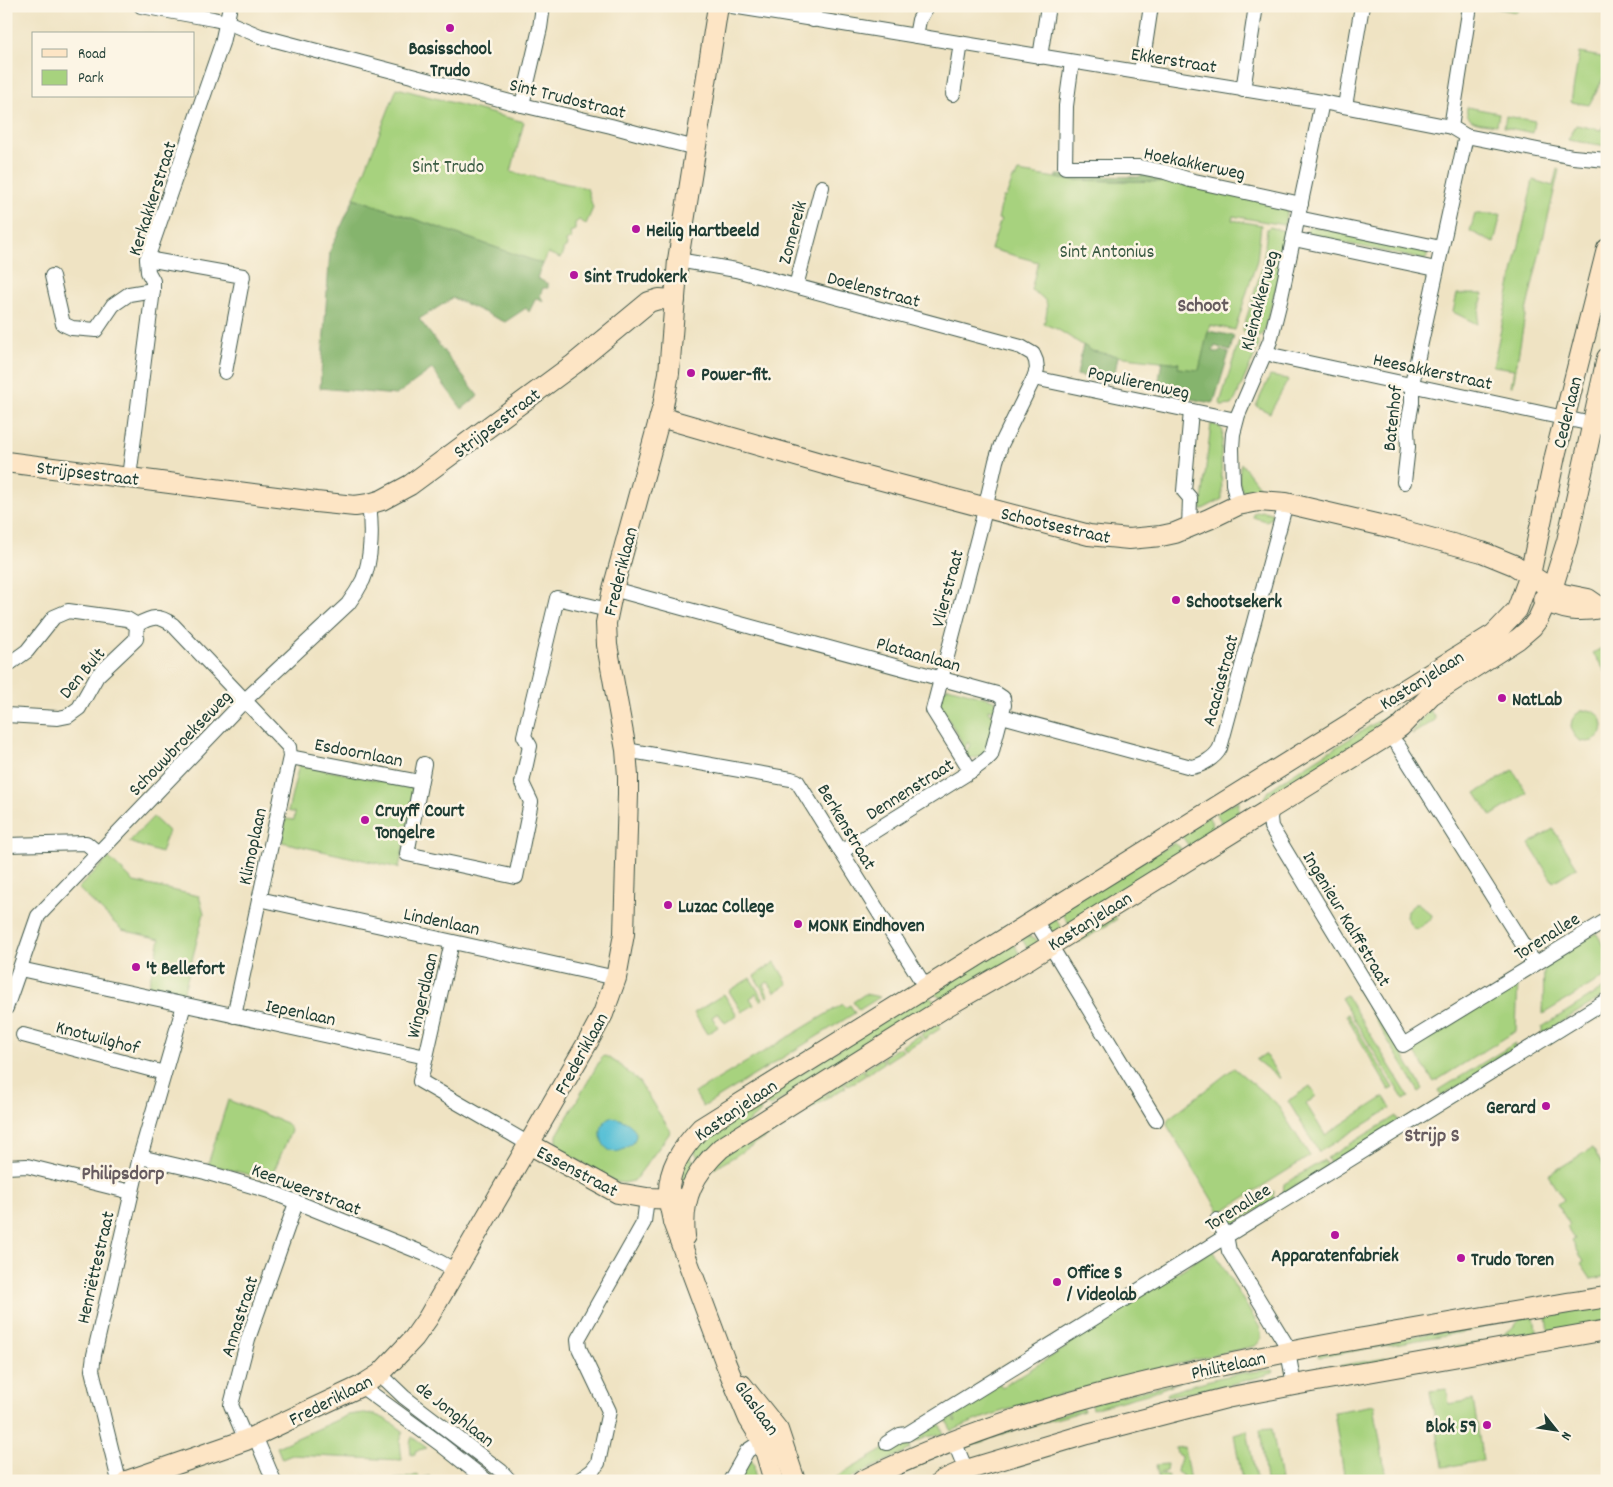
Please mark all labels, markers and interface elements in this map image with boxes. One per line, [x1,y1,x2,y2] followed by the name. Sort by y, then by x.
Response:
[444,22,456,34] marker: Basisschool Trudo
[32,32,195,98] legend
[408,37,492,86] place label: Basisschool Trudo
[1129,42,1218,83] street label: Ekkerstraat
[78,44,106,66] text: Road
[78,68,104,90] text: Park
[506,73,628,128] street label: Sint Trudostraat
[123,138,186,260] street label: Kerkakkerstraat
[1141,141,1248,189] street label: Hoekakkerweg
[412,155,484,182] park label: Sint Trudo
[773,198,816,268] street label: Zomereik
[646,219,759,246] place label: Heilig Hartbeeld
[630,223,642,235] marker: Heilig Hartbeeld
[1059,240,1155,267] park label: Sint Antonius
[1235,248,1288,354] street label: Kleinakkerweg
[584,265,687,292] place label: Sint Trudokerk
[824,266,923,317] street label: Doelenstraat
[568,269,580,281] marker: Sint Trudokerk
[1177,293,1229,321] district label: Schoot
[1370,348,1494,399] street label: Heesakkerstraat
[1085,360,1192,408] street label: Populierenweg
[701,363,771,390] place label: Power-fit.
[685,367,697,379] marker: Power-fit.
[1547,374,1591,452] street label: Cederlaan
[449,383,547,467] street label: Strijpsestraat
[1378,383,1411,453] street label: Batenhof
[35,456,140,495] street label: Strijpsestraat
[998,502,1113,553] street label: Schootsestraat
[598,525,646,619] street label: Frederiklaan
[926,547,973,631] street label: Vlierstraat
[1186,590,1282,617] place label: Schootsekerk
[1170,594,1182,606] marker: Schootsekerk
[873,631,963,681] street label: Plataanlaan
[1197,632,1248,730] street label: Acaciastraat
[54,643,113,706] street label: Den Bult
[1375,645,1470,719] street label: Kastanjelaan
[124,685,239,804] street label: Schouwbroekseweg
[1512,688,1562,715] place label: NatLab
[1496,692,1508,704] marker: NatLab
[312,733,405,776] street label: Esdoornlaan
[861,753,960,829] street label: Dennenstraat
[809,780,881,876] street label: Berkenstraat
[375,799,465,848] place label: Cruyff Court Tongelre
[233,806,276,888] street label: Klimoplaan
[359,814,371,826] marker: Cruyff Court Tongelre
[1294,847,1396,993] street label: Ingenieur Kalffstraat
[1043,886,1138,960] street label: Kastanjelaan
[678,895,774,922] place label: Luzac College
[662,899,674,911] marker: Luzac College
[401,902,482,945] street label: Lindenlaan
[1510,907,1586,969] street label: Torenallee
[808,914,925,941] place label: MONK Eindhoven
[792,918,804,930] marker: MONK Eindhoven
[401,950,447,1041] street label: Wingerdlaan
[146,957,225,984] place label: 't Bellefort
[130,961,142,973] marker: 't Bellefort
[263,994,338,1035] street label: Iepenlaan
[549,1009,617,1101] street label: Frederiklaan
[52,1015,143,1064] street label: Knotwilghof
[690,1074,784,1150] street label: Kastanjelaan
[1486,1096,1536,1123] place label: Gerard
[1540,1100,1552,1112] marker: Gerard
[1404,1123,1460,1151] district label: Strijp S
[531,1140,622,1206] street label: Essenstraat
[247,1158,364,1225] street label: Keerweerstraat
[82,1161,164,1189] district label: Philipsdorp
[1201,1178,1277,1240] street label: Torenallee
[71,1209,123,1327] street label: Henriëttestraat
[1329,1229,1341,1241] marker: Apparatenfabriek
[1271,1244,1399,1271] place label: Apparatenfabriek
[1471,1248,1554,1275] place label: Trudo Toren
[1455,1252,1467,1264] marker: Trudo Toren
[1066,1261,1137,1310] place label: Office S / Videolab
[216,1273,267,1361] street label: Annastraat
[1051,1276,1063,1288] marker: Office S / Videolab
[1189,1346,1268,1388] street label: Philitelaan
[285,1370,378,1435] street label: Frederiklaan
[409,1376,499,1455] street label: de Jonghlaan
[726,1376,784,1442] street label: Glaslaan
[1530,1404,1580,1454] north arrow
[1425,1415,1477,1442] place label: Blok 59
[1481,1419,1493,1431] marker: Blok 59
[1555,1428,1576,1444] text: N

